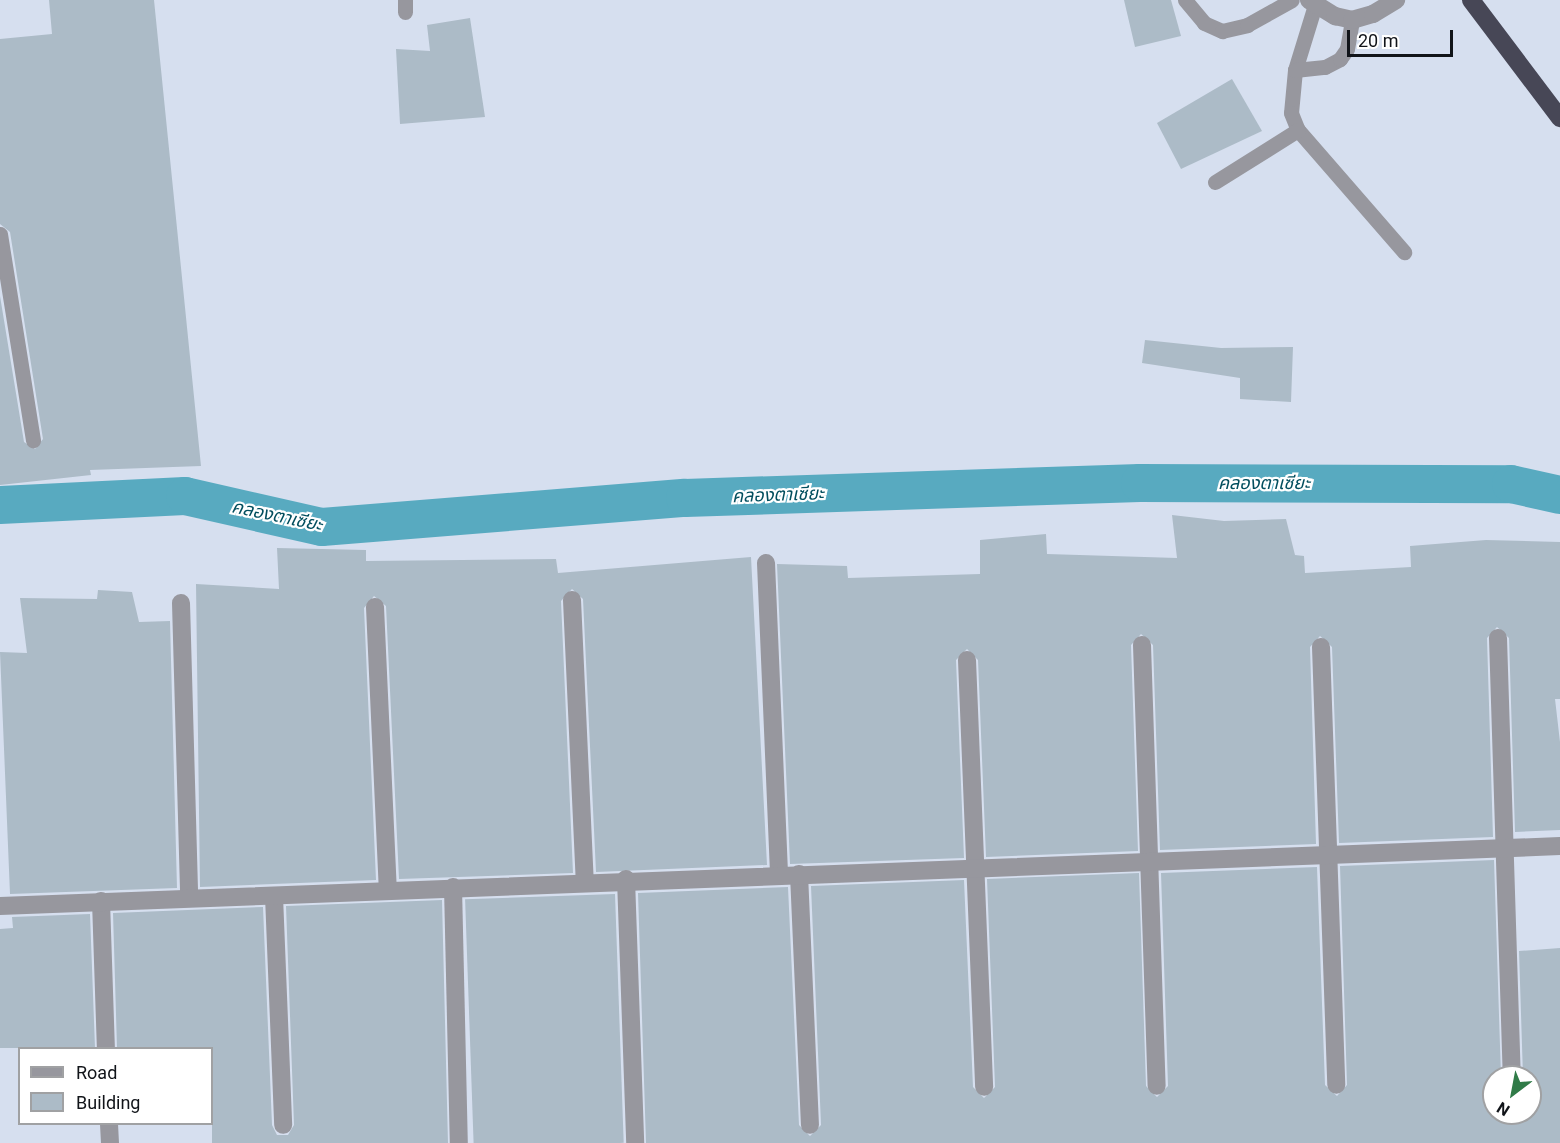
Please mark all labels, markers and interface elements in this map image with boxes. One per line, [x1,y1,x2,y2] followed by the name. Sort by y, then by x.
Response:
[1350,18,1456,56] scale bar
[1358,30,1398,51] text: 20 m
[1218,472,1310,494] water label: คลองตาเซียะ
[732,483,824,507] water label: คลองตาเซียะ
[230,496,324,536] water label: คลองตาเซียะ
[18,1047,213,1125] legend
[76,1062,117,1083] text: Road
[1482,1065,1542,1125] north arrow
[76,1092,140,1113] text: Building
[1493,1098,1513,1120] text: N

